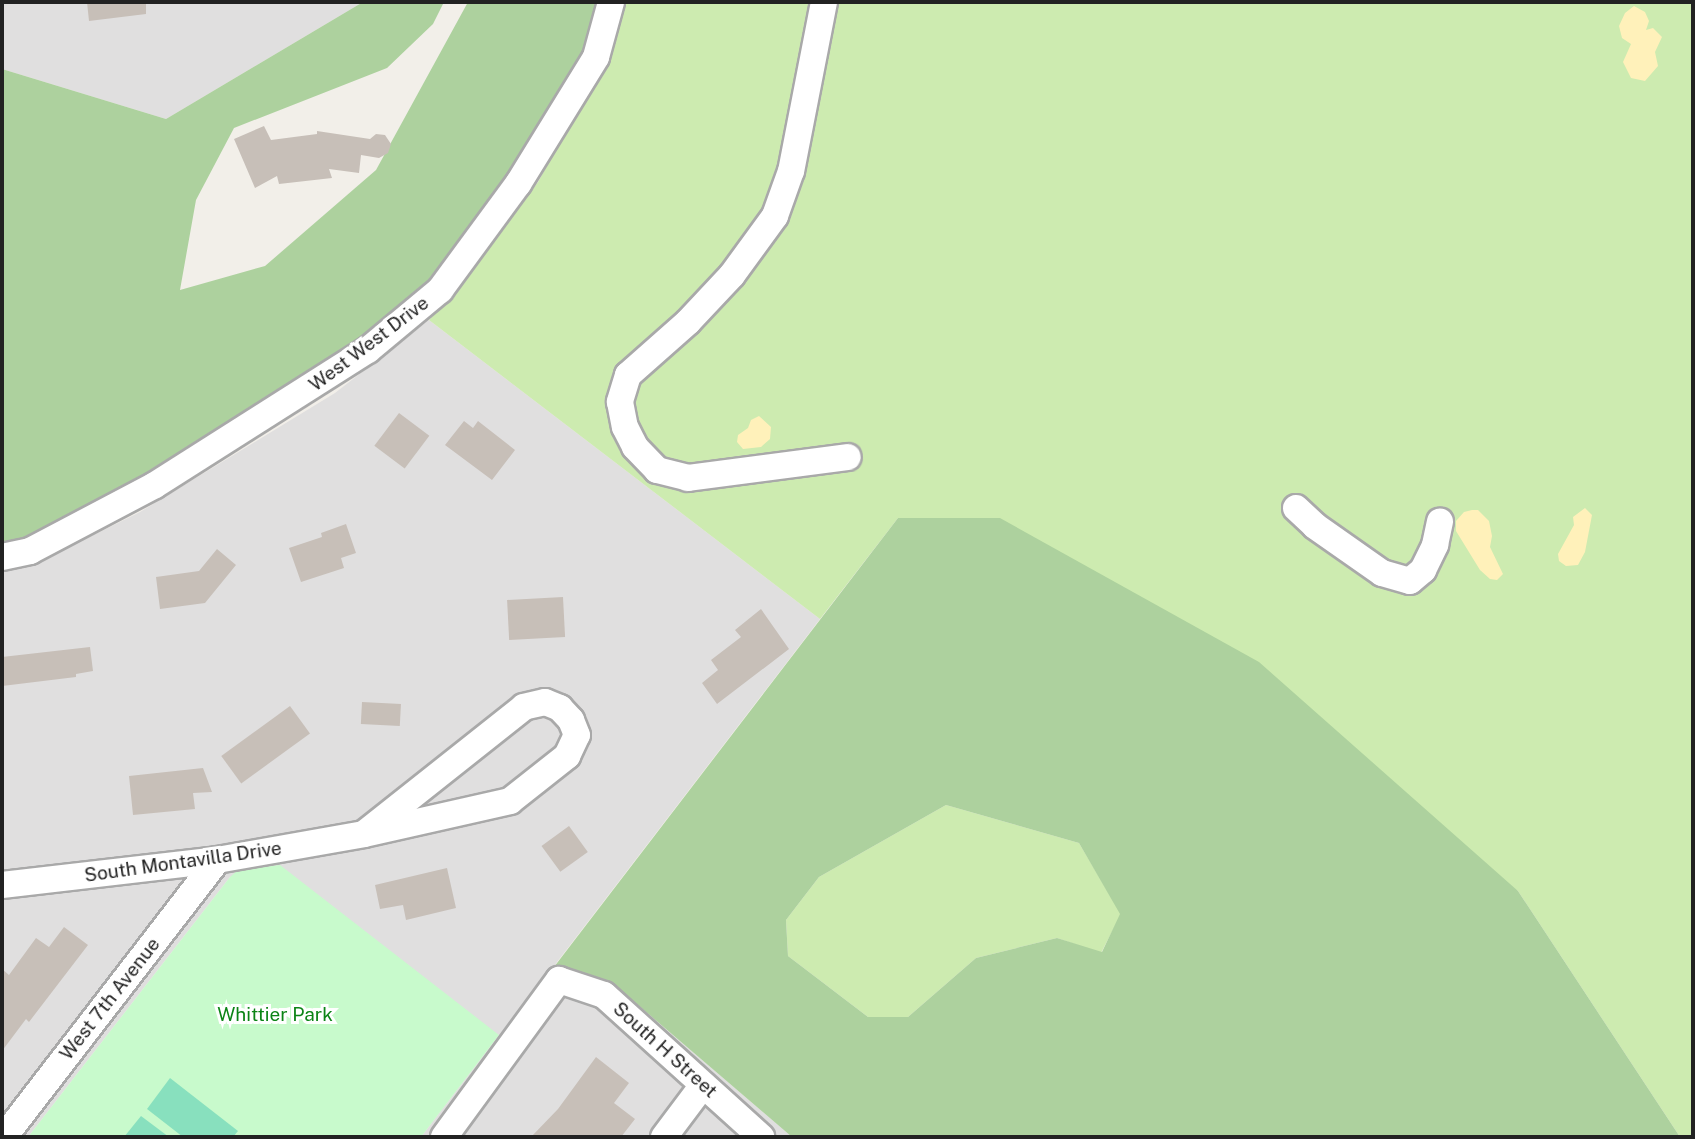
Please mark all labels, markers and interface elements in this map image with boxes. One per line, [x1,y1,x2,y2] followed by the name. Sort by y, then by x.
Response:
[305,292,433,396] street label: West West Drive
[83,837,283,887] street label: South Montavilla Drive
[55,933,165,1065] street label: West 7th Avenue
[608,997,722,1103] street label: South H Street
[217,1004,333,1026] park label: Whittier Park

